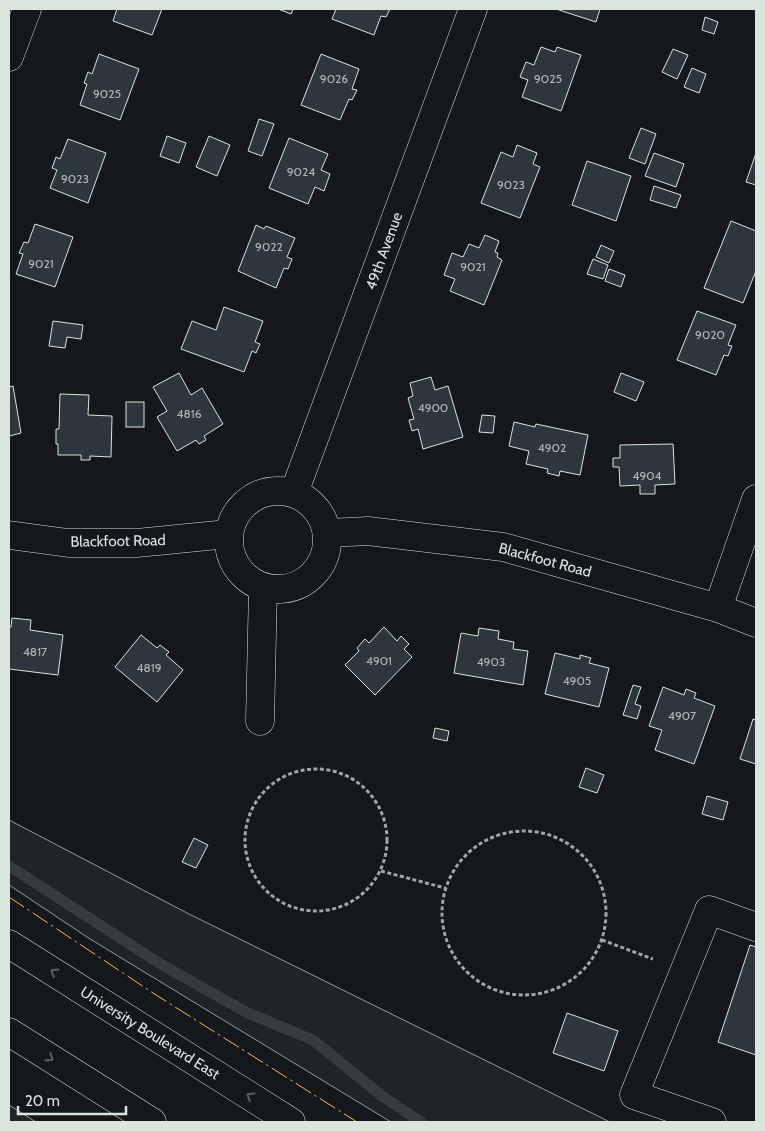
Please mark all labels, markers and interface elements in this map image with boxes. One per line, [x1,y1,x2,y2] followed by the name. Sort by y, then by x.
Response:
[320,71,348,86] house number: 9026
[534,71,562,86] house number: 9025
[93,86,121,101] house number: 9025
[287,164,315,179] house number: 9024
[61,171,89,186] house number: 9023
[497,177,525,192] house number: 9023
[362,209,406,292] street label: 49th Avenue
[255,239,283,254] house number: 9022
[28,256,54,271] house number: 9021
[460,259,486,274] house number: 9021
[695,327,725,342] house number: 9020
[418,400,448,415] house number: 4900
[177,406,202,421] house number: 4816
[538,440,566,455] house number: 4902
[632,468,662,483] house number: 4904
[70,531,166,551] street label: Blackfoot Road
[497,539,593,581] street label: Blackfoot Road
[23,644,47,659] house number: 4817
[366,653,392,668] house number: 4901
[477,654,505,669] house number: 4903
[137,660,162,675] house number: 4819
[563,673,591,688] house number: 4905
[668,708,696,723] house number: 4907
[50,969,59,978] one-way arrow
[77,983,223,1083] street label: University Boulevard East
[45,1052,54,1062] one-way arrow
[18,1084,125,1116] scale bar
[25,1092,60,1110] text: 20 m
[247,1093,256,1103] one-way arrow

